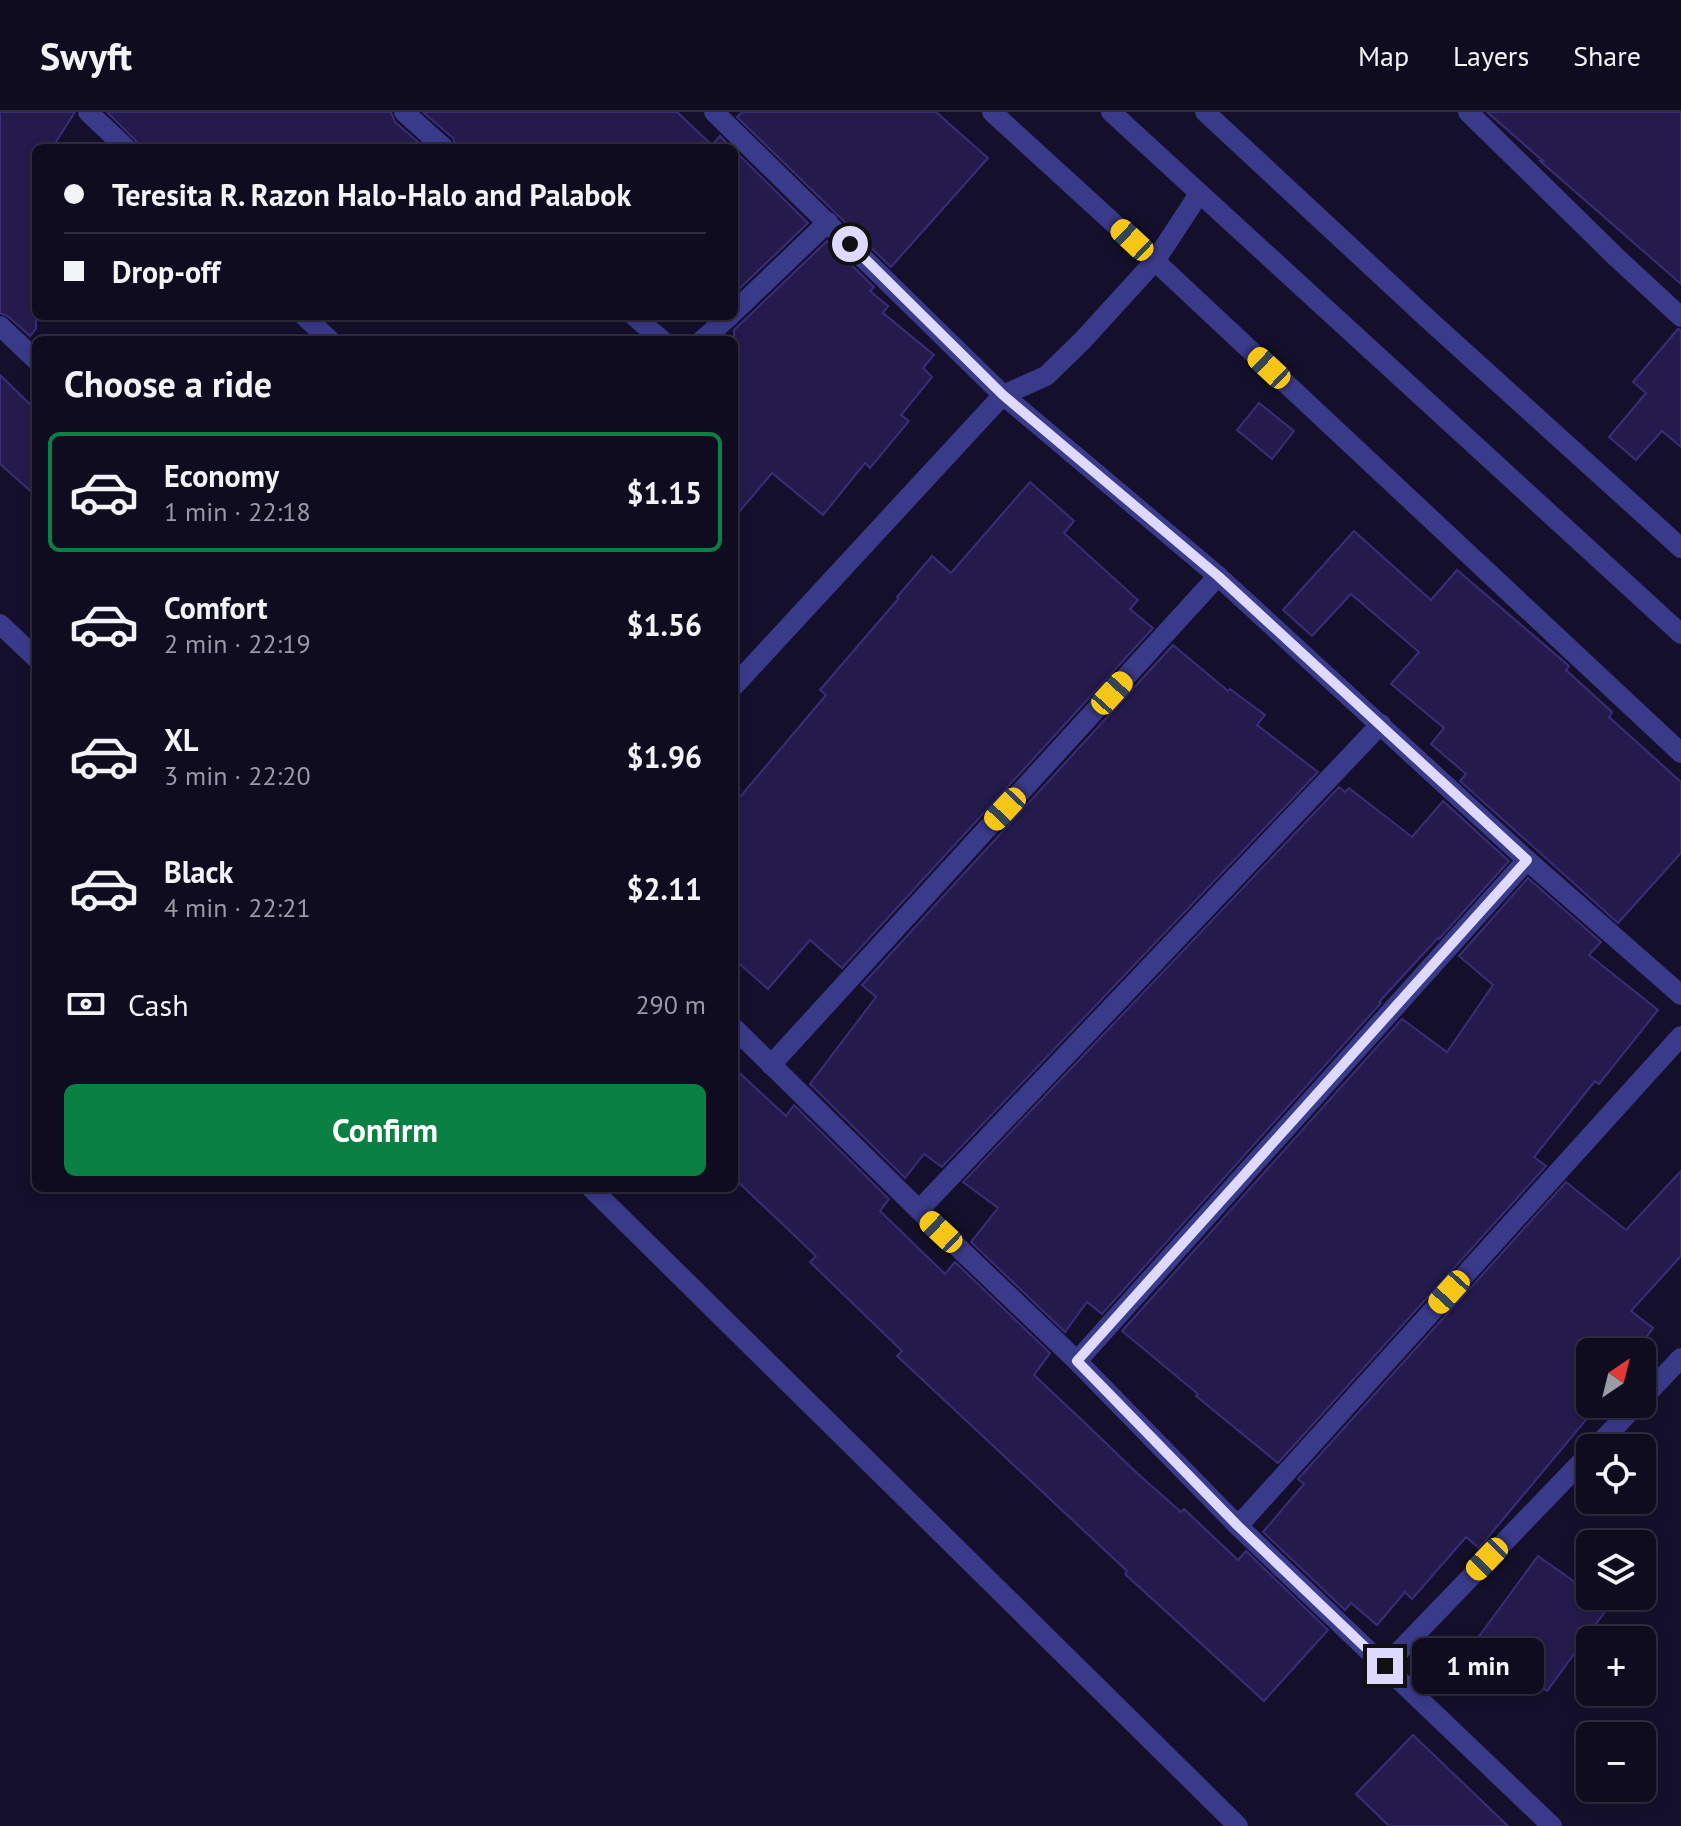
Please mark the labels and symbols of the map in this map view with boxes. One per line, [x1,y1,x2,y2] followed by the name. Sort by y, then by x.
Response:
[1106,215,1158,265] car
[832,226,868,262] route start
[1243,343,1295,393] car
[1087,667,1137,719] car
[980,783,1030,835] car
[915,1207,967,1257] car
[1424,1266,1474,1318] car
[1576,1338,1656,1418] north arrow
[1462,1533,1512,1585] car
[1413,1638,1545,1694] callout: 1 min
[1367,1648,1403,1684] route end

